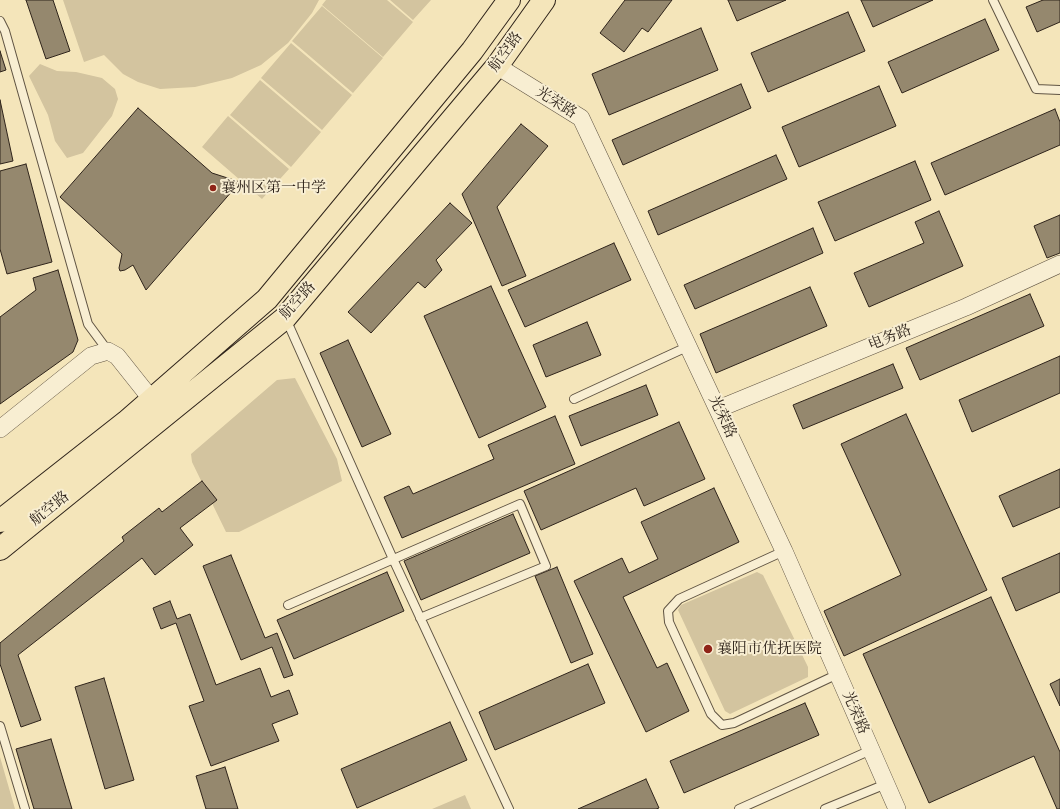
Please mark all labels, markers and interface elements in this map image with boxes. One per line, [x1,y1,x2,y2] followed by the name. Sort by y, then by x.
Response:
[485,29,527,75] street label: 航空路
[532,83,580,123] street label: 光荣路
[221,179,326,197] place label: 襄州区第一中学
[208,183,218,193] marker: 襄州区第一中学
[276,278,320,324] street label: 航空路
[866,321,914,355] street label: 电务路
[704,393,740,441] street label: 光荣路
[27,488,73,530] street label: 航空路
[717,640,822,658] place label: 襄阳市优抚医院
[702,643,714,655] marker: 襄阳市优抚医院
[838,689,872,737] street label: 光荣路

